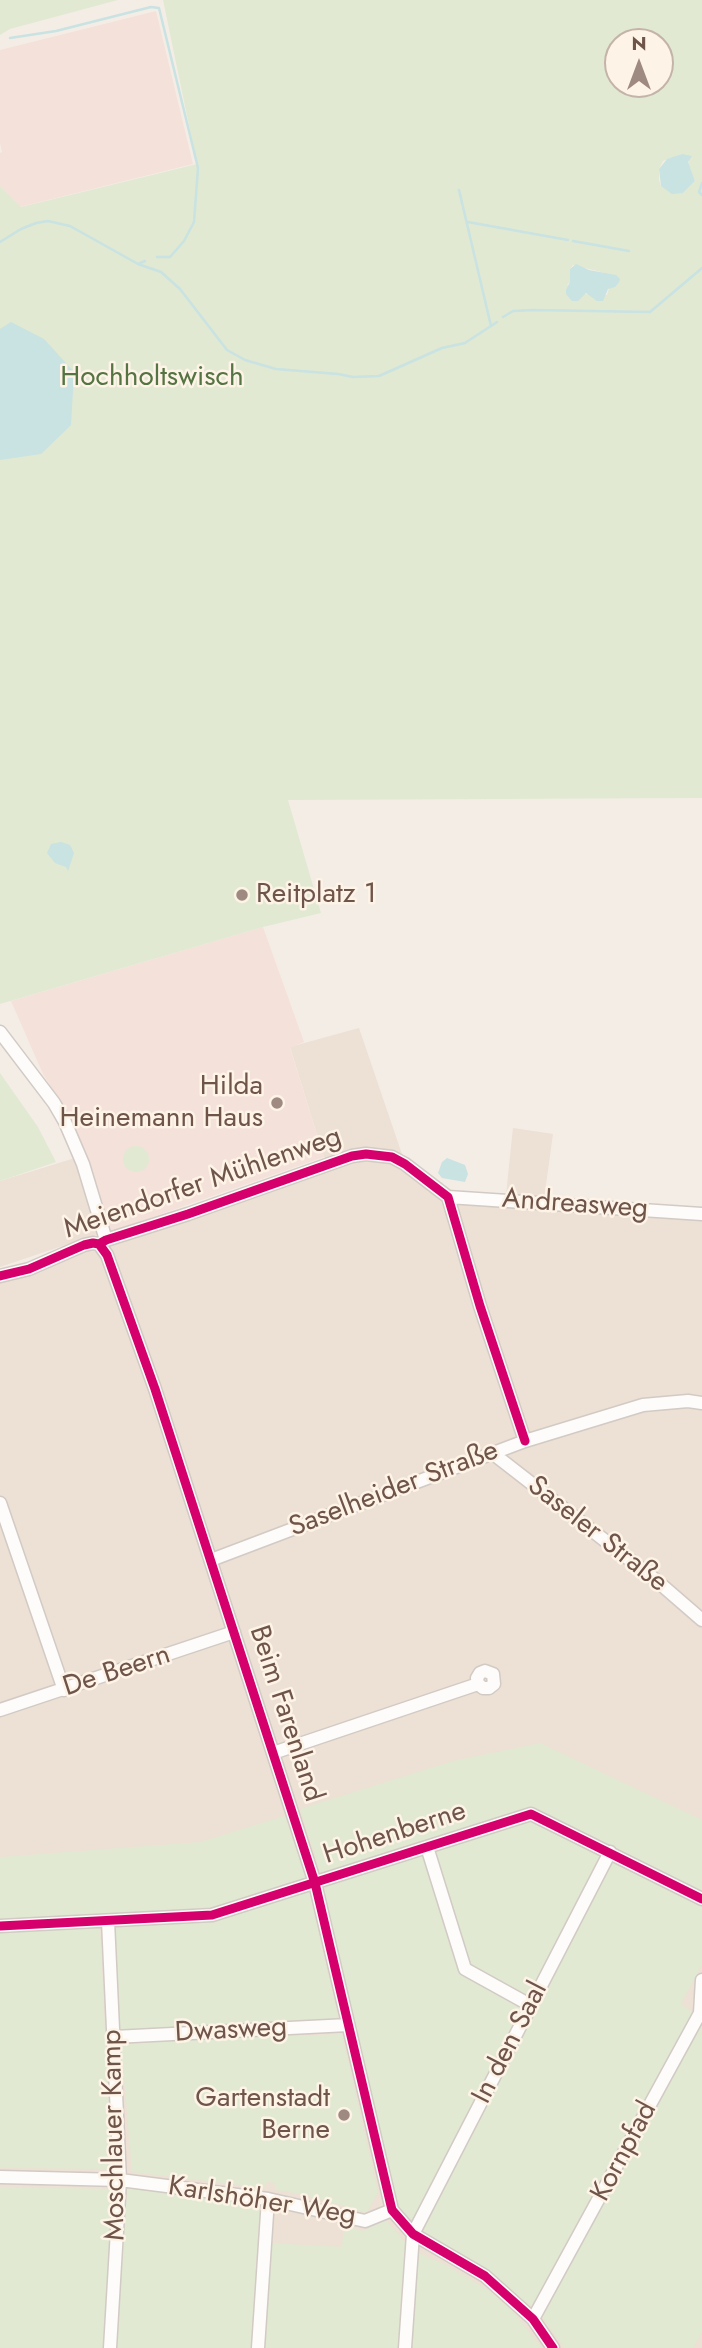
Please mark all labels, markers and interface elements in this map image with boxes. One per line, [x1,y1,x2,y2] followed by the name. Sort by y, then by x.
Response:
[604,28,674,98] north arrow
[631,30,647,57] text: N
[60,361,244,395] park label: Hochholtswisch
[256,878,377,912] place label: Reitplatz 1
[234,887,250,903] marker: Reitplatz 1
[60,1070,263,1136] place label: Hilda Heinemann Haus
[269,1095,285,1111] marker: Hilda Heinemann Haus
[60,1121,346,1247] street label: Meiendorfer Mühlenweg
[501,1183,649,1227] street label: Andreasweg
[285,1435,503,1545] street label: Saselheider Straße
[520,1470,674,1600] street label: Saseler Straße
[241,1622,329,1806] street label: Beim Farenland
[59,1639,175,1705] street label: De Beern
[319,1795,471,1873] street label: Hohenberne
[466,1976,556,2110] street label: In den Saal
[174,2011,288,2051] street label: Dwasweg
[96,2029,134,2241] street label: Moschlauer Kamp
[195,2082,330,2148] place label: Gartenstadt Berne
[585,2096,665,2208] street label: Kornpfad
[336,2107,352,2123] marker: Gartenstadt Berne
[166,2171,358,2233] street label: Karlshöher Weg

